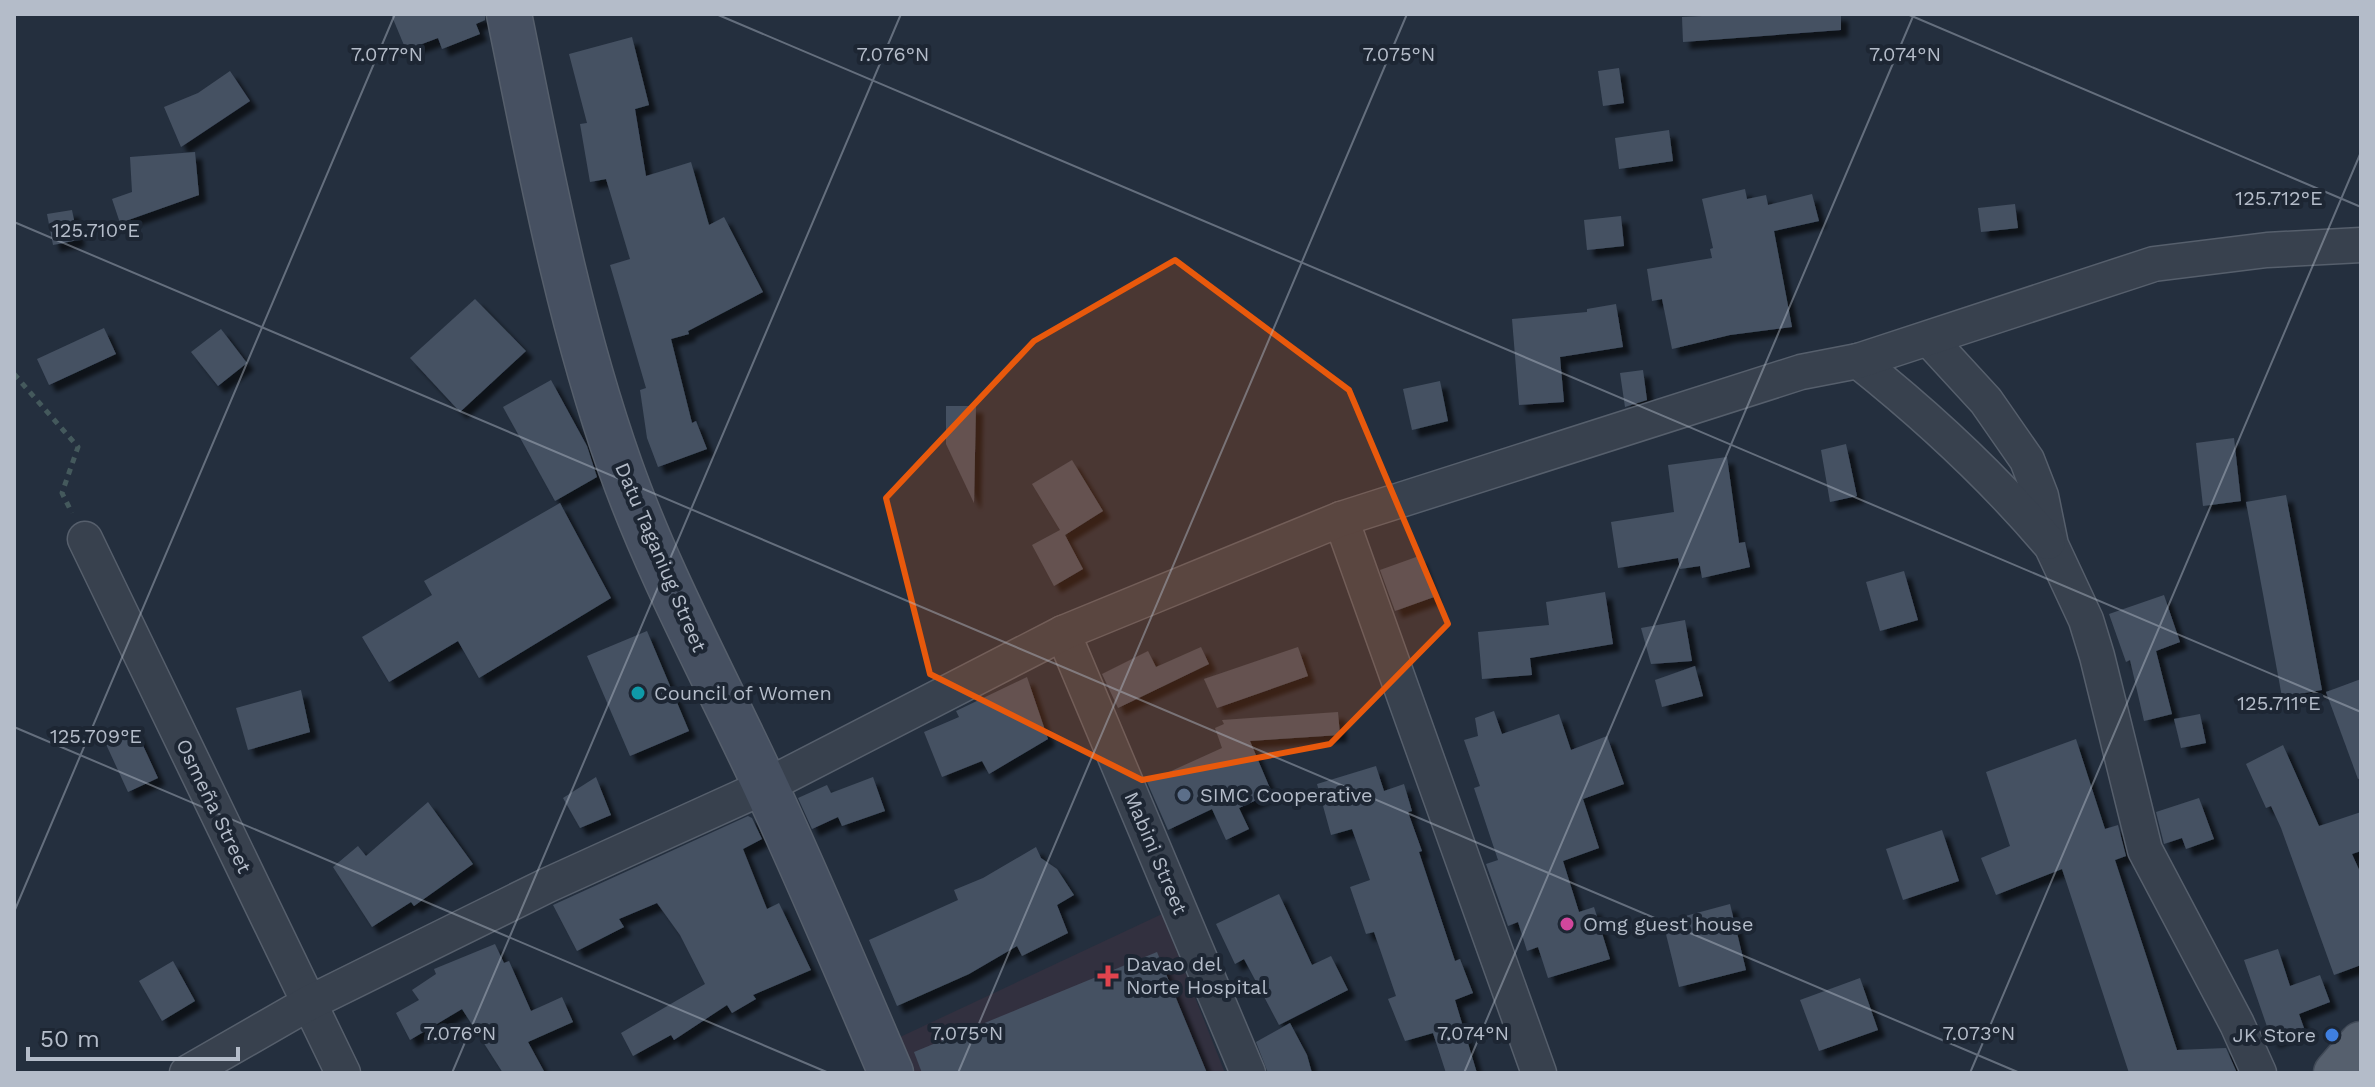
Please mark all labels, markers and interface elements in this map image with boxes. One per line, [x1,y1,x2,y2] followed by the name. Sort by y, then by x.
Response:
[351,42,423,66] text: 7.077°N
[856,42,930,66] text: 7.076°N
[1363,42,1435,66] text: 7.075°N
[1869,42,1941,66] text: 7.074°N
[2235,186,2323,210] text: 125.712°E
[52,218,140,242] text: 125.710°E
[610,459,712,656] street label: Datu Taganiug Street
[654,681,832,705] place label: Council of Women
[629,684,647,702] marker: Council of Women
[2237,691,2321,715] text: 125.711°E
[50,724,142,748] text: 125.709°E
[171,735,257,878] street label: Osmeña Street
[1200,783,1373,807] place label: SIMC Cooperative
[1175,786,1193,804] marker: SIMC Cooperative
[1119,788,1193,918] street label: Mabini Street
[1583,912,1753,936] place label: Omg guest house
[1558,915,1576,933] marker: Omg guest house
[1126,952,1268,999] place label: Davao del Norte Hospital
[1097,965,1119,987] marker: Davao del Norte Hospital
[28,1011,238,1061] scale bar
[423,1021,497,1045] text: 7.076°N
[931,1021,1003,1045] text: 7.075°N
[1437,1021,1509,1045] text: 7.074°N
[1943,1021,2015,1045] text: 7.073°N
[2232,1023,2316,1047] place label: JK Store
[40,1025,100,1053] text: 50 m
[2323,1026,2341,1044] marker: JK Store

